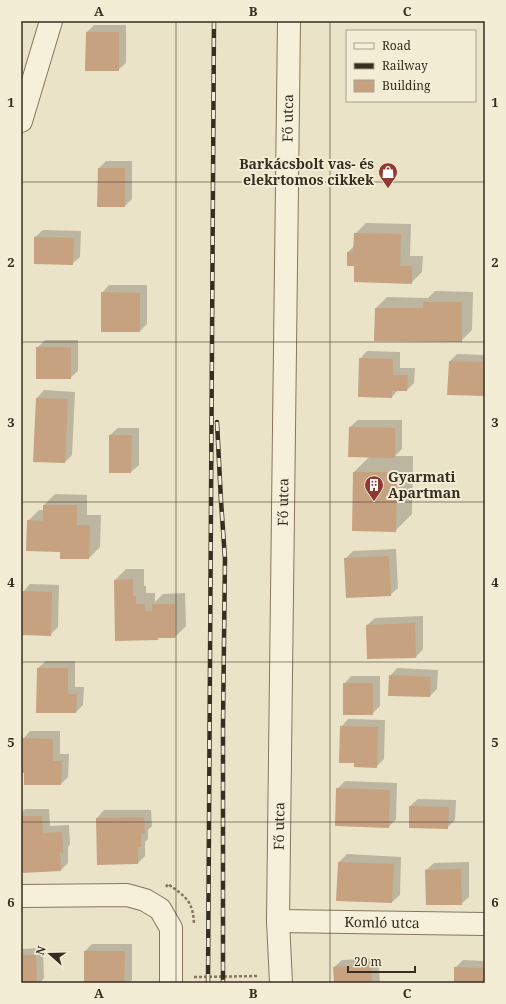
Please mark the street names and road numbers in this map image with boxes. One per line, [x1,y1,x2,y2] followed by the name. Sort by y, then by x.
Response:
[278,94,297,142] street label: Fő utca
[273,478,292,526] street label: Fő utca
[269,802,288,850] street label: Fő utca
[344,912,420,932] street label: Komló utca

